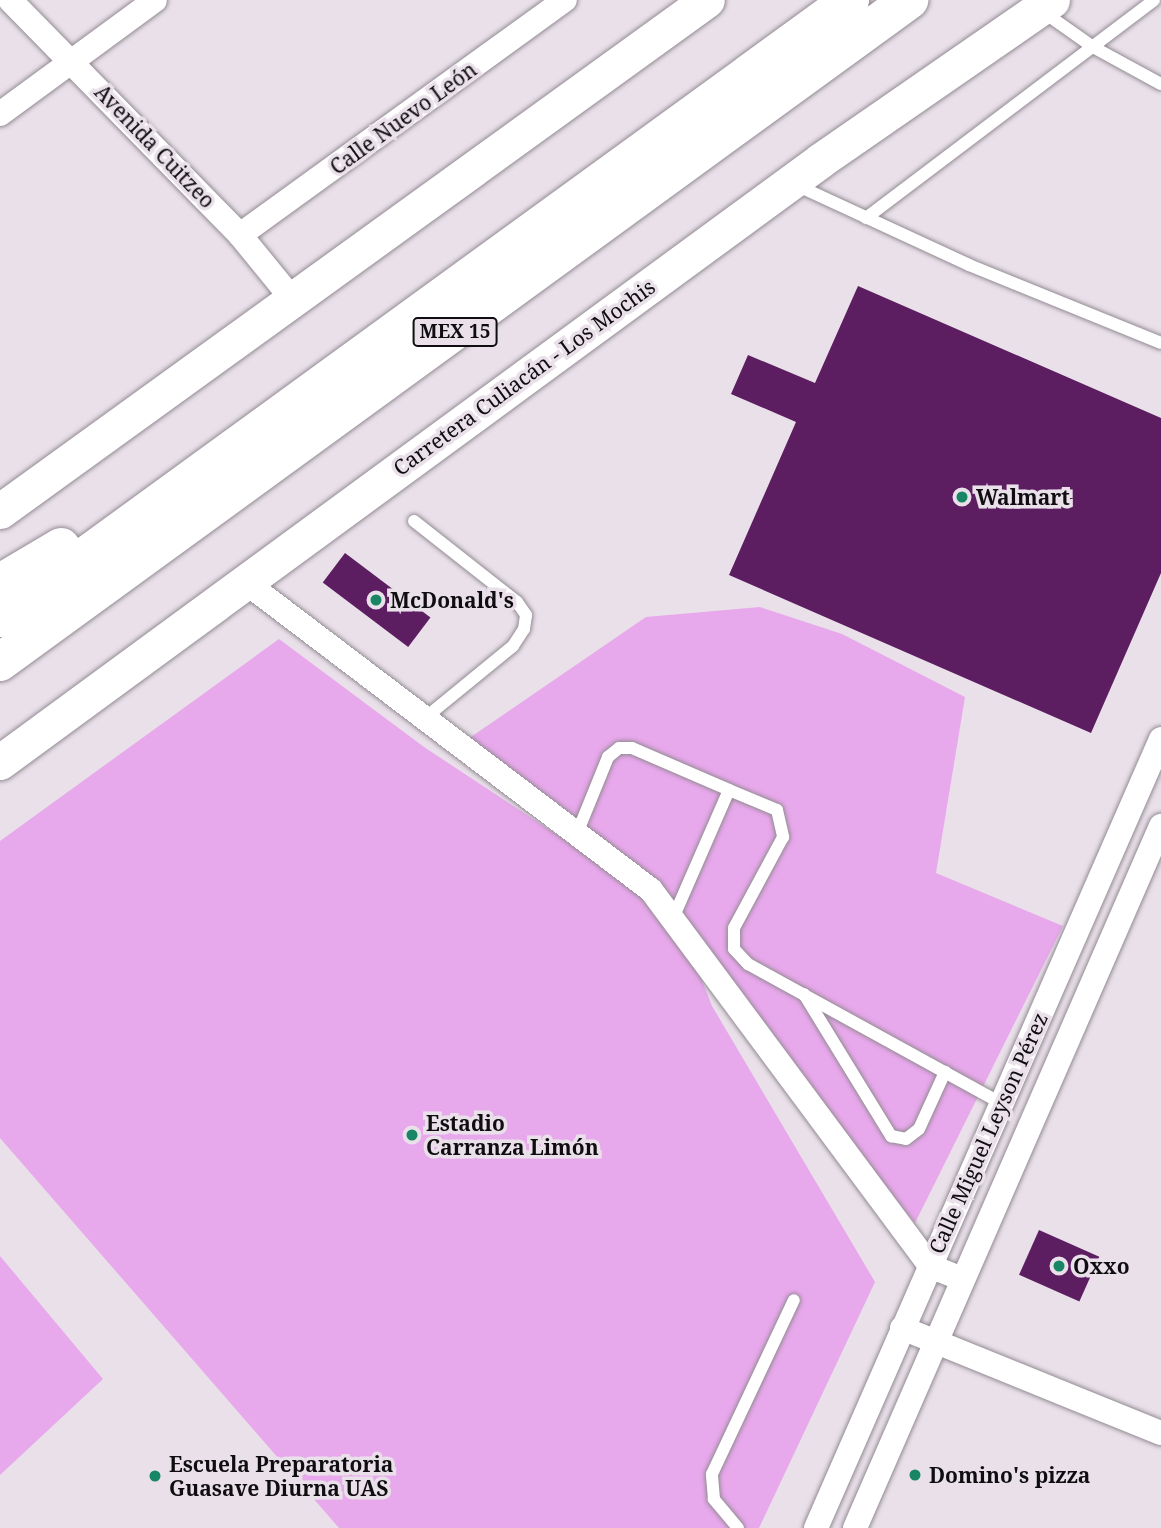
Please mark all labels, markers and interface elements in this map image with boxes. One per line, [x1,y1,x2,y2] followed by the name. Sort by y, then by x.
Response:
[325,56,481,180] street label: Calle Nuevo León
[90,79,220,213] street label: Avenida Cuitzeo
[388,274,660,480] street label: Carretera Culiacán - Los Mochis
[411,316,499,348] road number: MEX 15
[976,484,1070,510] place label: Walmart
[954,489,970,505] marker: Walmart
[390,587,514,613] place label: McDonald's
[368,592,384,608] marker: McDonald's
[923,1009,1053,1257] street label: Calle Miguel Leyson Pérez
[426,1110,599,1160] place label: Estadio Carranza Limón
[404,1127,420,1143] marker: Estadio Carranza Limón
[1073,1253,1130,1279] place label: Oxxo
[1051,1258,1067,1274] marker: Oxxo
[169,1451,393,1501] place label: Escuela Preparatoria Guasave Diurna UAS
[929,1462,1090,1488] place label: Domino's pizza
[907,1467,923,1483] marker: Domino's pizza
[147,1468,163,1484] marker: Escuela Preparatoria Guasave Diurna UAS

